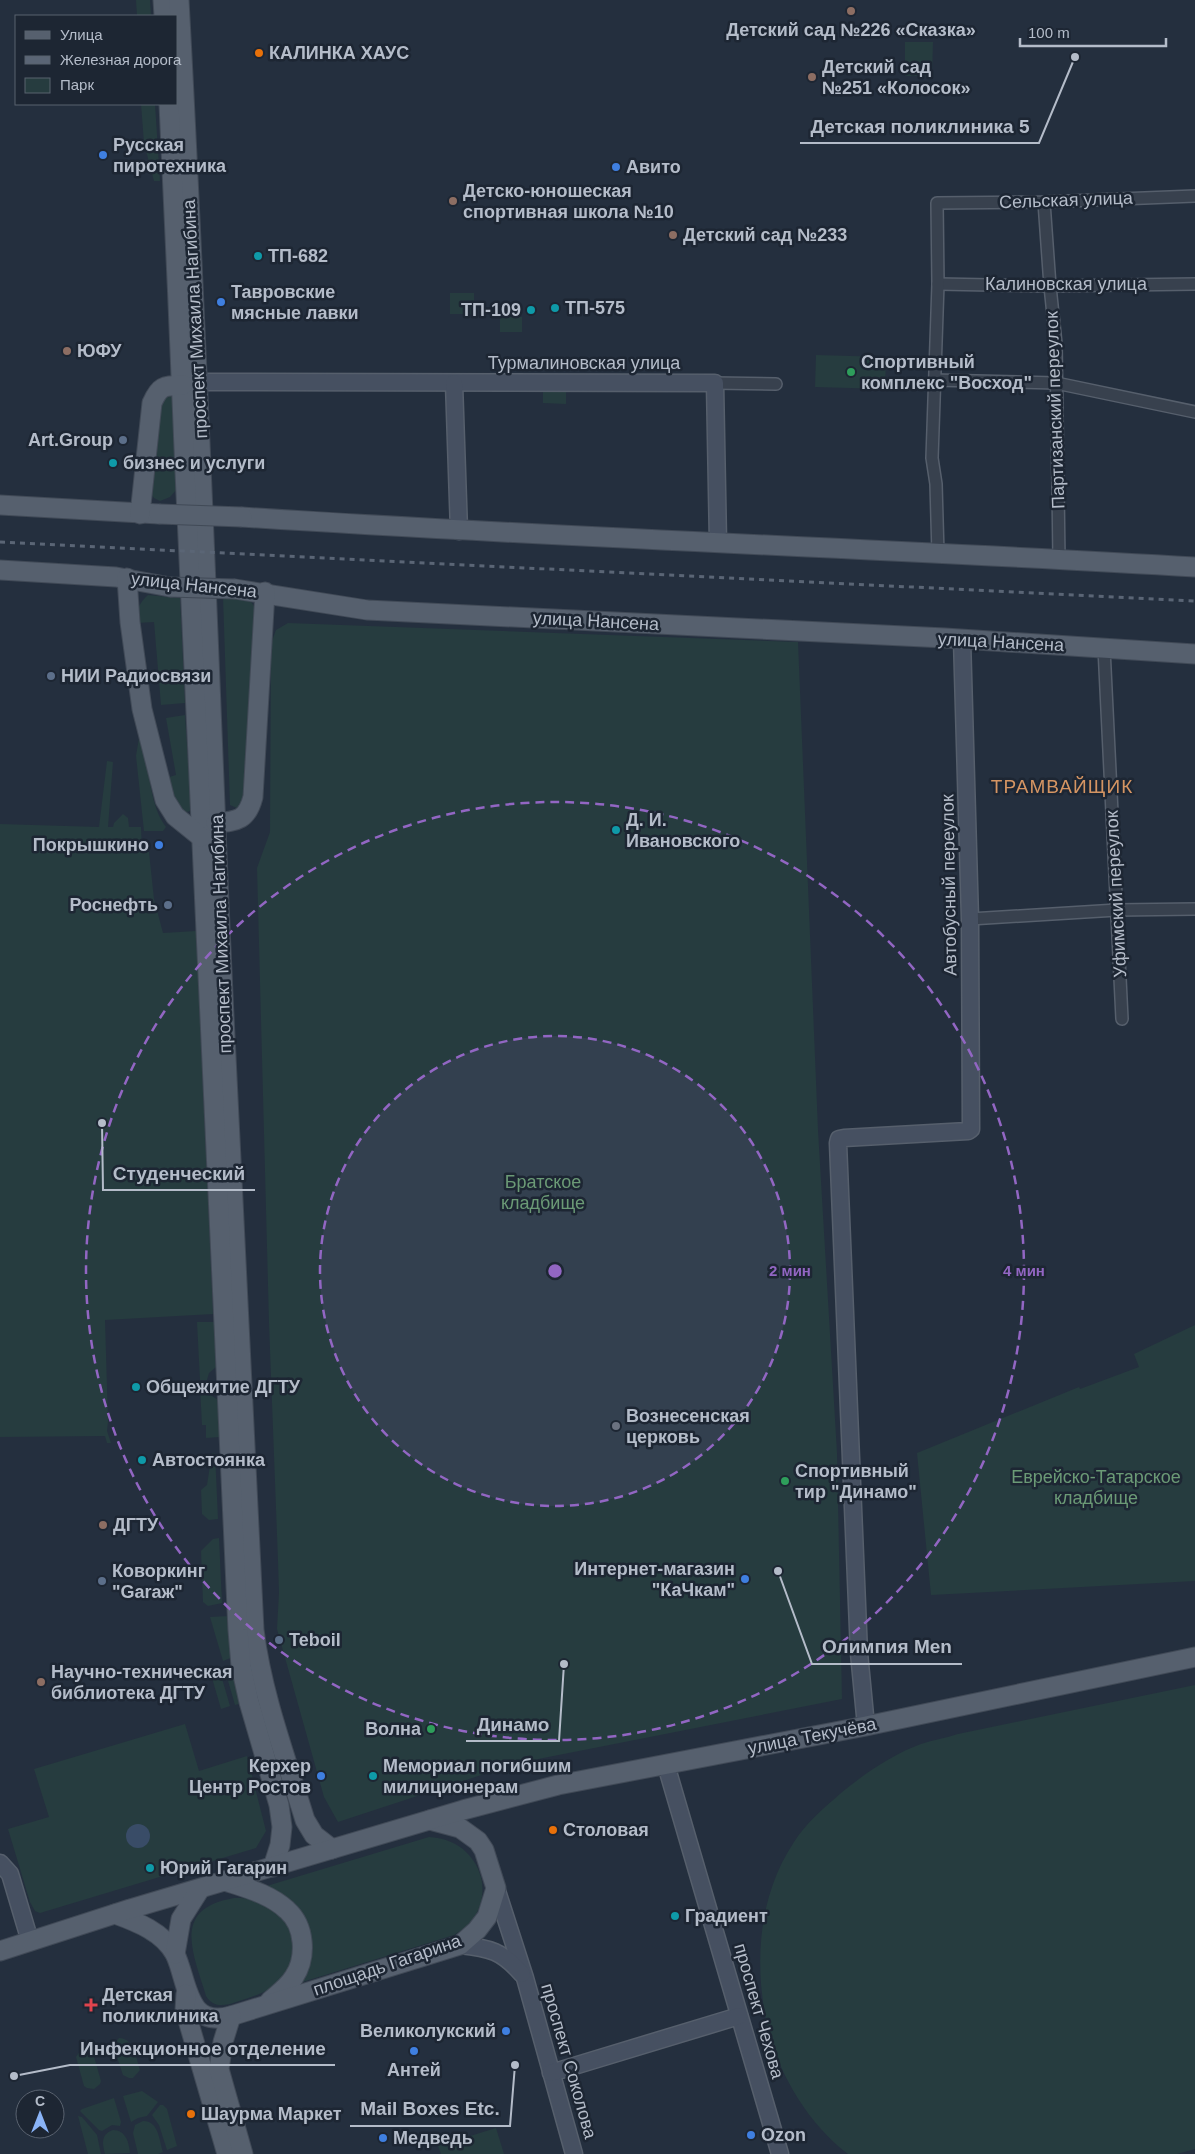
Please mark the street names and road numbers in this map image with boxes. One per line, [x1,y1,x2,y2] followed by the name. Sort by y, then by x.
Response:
[999,188,1134,212] street label: Сельская улица
[179,198,211,439] street label: проспект Михаила Нагибина
[985,274,1148,294] street label: Калиновская улица
[1042,311,1068,509] street label: Партизанский переулок
[488,353,681,373] street label: Турмалиновская улица
[130,568,259,602] street label: улица Нансена
[532,608,661,634] street label: улица Нансена
[937,629,1066,655] street label: улица Нансена
[937,794,961,976] street label: Автобусный переулок
[1102,810,1130,978] street label: Уфимский переулок
[207,813,235,1054] street label: проспект Михаила Нагибина
[746,1714,879,1758] street label: улица Текучёва
[310,1930,465,2000] street label: площадь Гагарина
[730,1941,788,2082] street label: проспект Чехова
[537,1981,601,2142] street label: проспект Соколова

